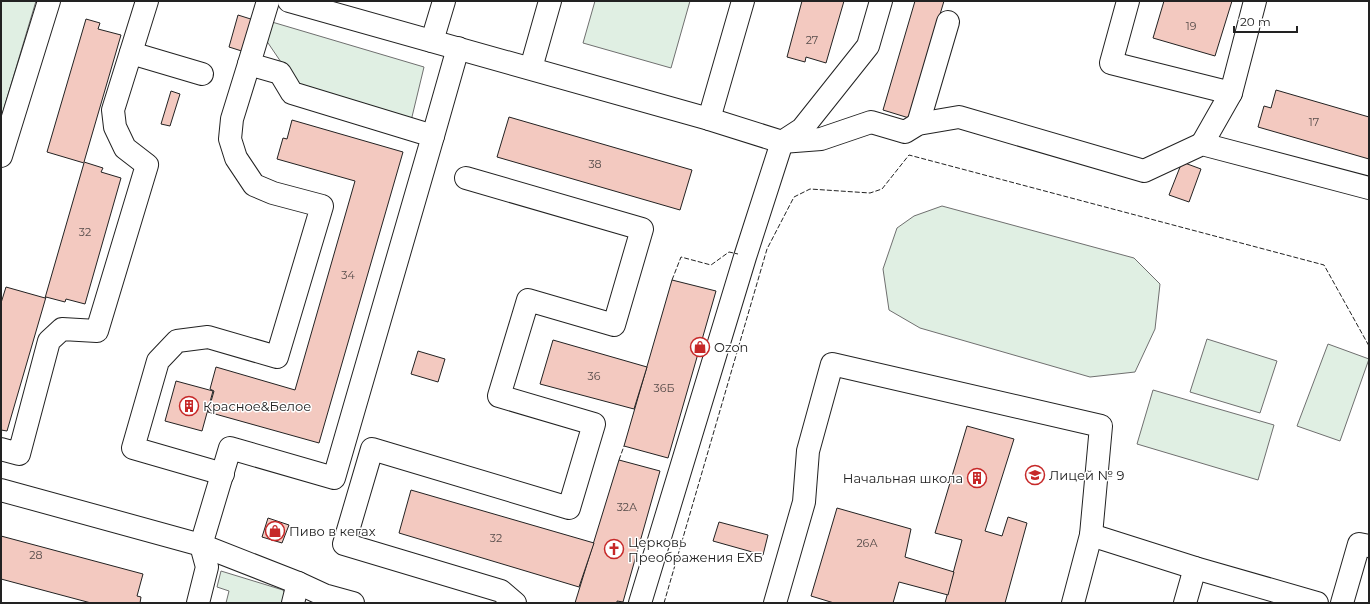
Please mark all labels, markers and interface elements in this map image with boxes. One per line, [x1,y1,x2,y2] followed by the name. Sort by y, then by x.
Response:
[1234,8,1297,34] scale bar
[1240,14,1271,29] text: 20 m
[1186,19,1197,33] house number: 19
[806,33,818,47] house number: 27
[1309,115,1319,129] house number: 17
[588,157,602,171] house number: 38
[79,225,91,239] house number: 32
[341,268,355,282] house number: 34
[689,336,711,358] shop icon: Ozon
[714,339,748,355] place label: Ozon
[588,369,601,383] house number: 36
[654,381,674,395] house number: 36Б
[178,395,200,417] building icon: Красное&Белое
[203,398,311,414] place label: Красное&Белое
[1024,464,1046,486] school or university icon: Лицей № 9
[966,467,988,489] building icon: Начальная школа
[1049,467,1124,483] place label: Лицей № 9
[843,470,963,486] place label: Начальная школа
[617,500,638,514] house number: 32А
[264,520,286,542] shop icon: Пиво в кегах
[289,523,376,539] place label: Пиво в кегах
[490,531,502,545] house number: 32
[628,534,763,565] place label: Церковь Преображения ЕХБ
[856,536,878,550] house number: 26А
[603,538,625,560] church icon: Церковь Преображения ЕХБ
[29,548,43,562] house number: 28

